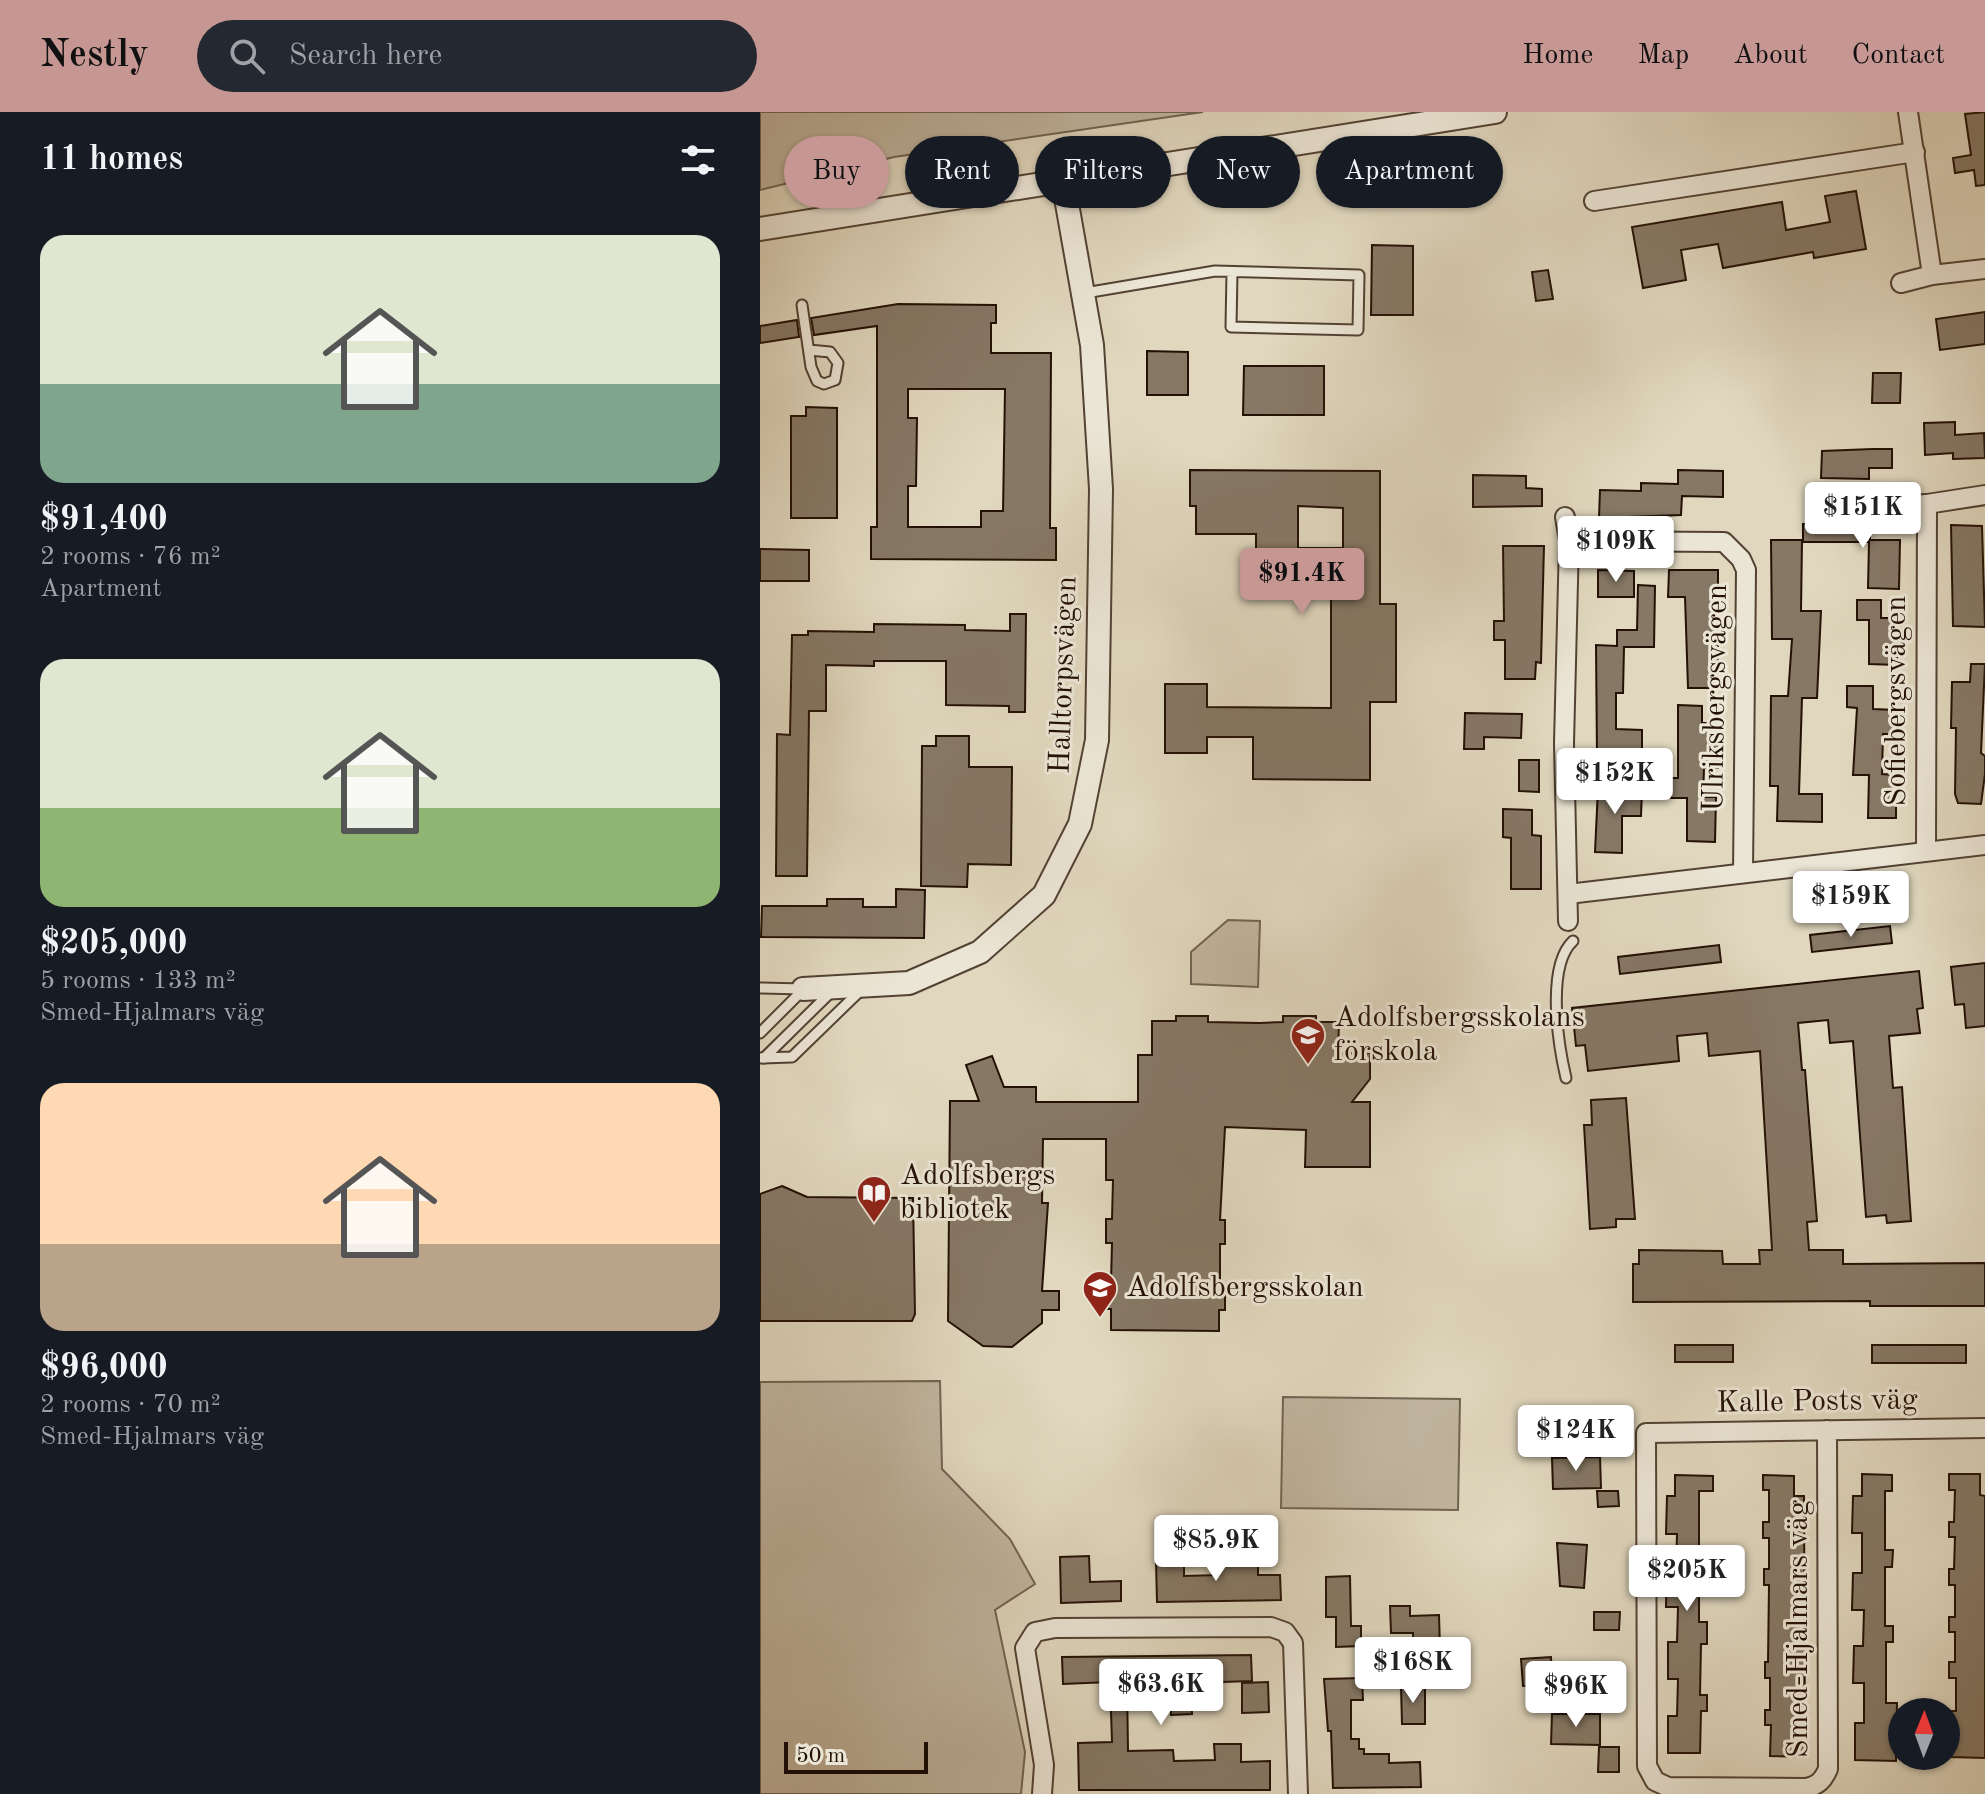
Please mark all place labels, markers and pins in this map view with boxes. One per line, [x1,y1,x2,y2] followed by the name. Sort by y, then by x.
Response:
[1807,482,1919,550] pin: $151K
[1560,516,1672,584] pin: $109K
[1237,548,1367,616] pin: $91.4K
[1559,748,1671,816] pin: $152K
[1795,871,1907,939] pin: $159K
[1334,1003,1585,1067] place label: Adolfsbergsskolans förskola
[1289,1016,1327,1066] school or university icon: Adolfsbergsskolans förskola
[900,1161,1055,1225] place label: Adolfsbergs bibliotek
[855,1174,893,1224] library icon: Adolfsbergs bibliotek
[1081,1269,1119,1319] school or university icon: Adolfsbergsskolan
[1126,1273,1364,1303] place label: Adolfsbergsskolan
[1520,1405,1632,1473] pin: $124K
[1151,1515,1281,1583] pin: $85.9K
[1631,1545,1743,1613] pin: $205K
[1357,1637,1469,1705] pin: $168K
[1096,1659,1226,1727] pin: $63.6K
[1529,1661,1623,1729] pin: $96K

